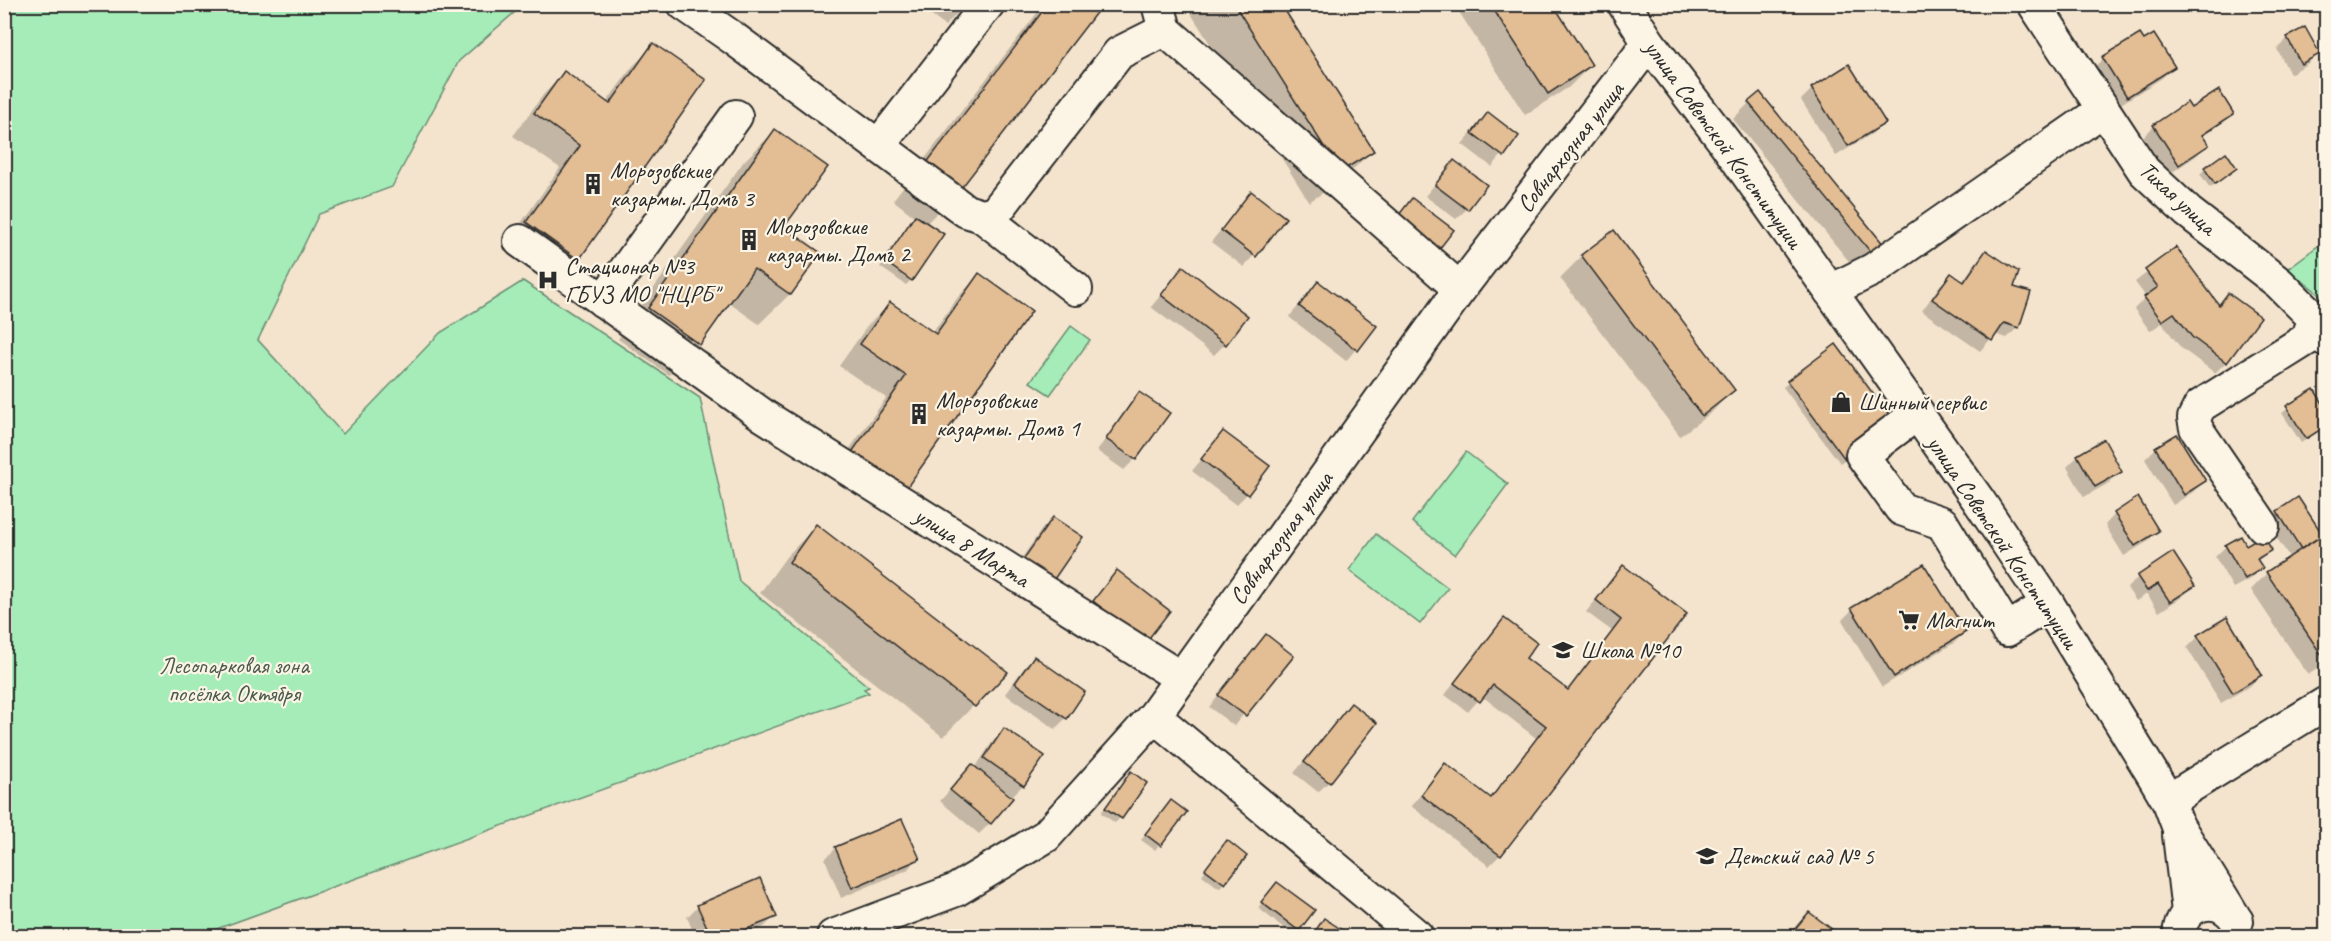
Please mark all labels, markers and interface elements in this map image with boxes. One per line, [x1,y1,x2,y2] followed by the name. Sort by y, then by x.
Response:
[1637,32,1811,255] street label: улица Советской Конституции
[1510,75,1631,218] street label: Совнархозная улица
[610,155,756,213] place label: Морозовские казармы. Домъ 3
[2133,155,2224,243] street label: Тихая улица
[581,172,605,196] building icon: Морозовские казармы. Домъ 3
[766,211,912,269] place label: Морозовские казармы. Домъ 2
[737,228,761,252] building icon: Морозовские казармы. Домъ 2
[565,251,724,309] place label: Стационар №3 ГБУЗ МО "НЦРБ"
[536,268,560,292] hospital icon: Стационар №3 ГБУЗ МО "НЦРБ"
[936,385,1081,443] place label: Морозовские казармы. Домъ 1
[1858,387,1988,417] place label: Шинный сервис
[1829,390,1853,414] shop icon: Шинный сервис
[907,402,931,426] building icon: Морозовские казармы. Домъ 1
[1919,428,2086,656] street label: улица Советской Конституции
[1223,464,1340,610] street label: Совнархозная улица
[907,499,1036,595] street label: улица 8 Марта
[1926,605,1995,635] place label: Магнит
[1897,608,1921,632] supermarket icon: Магнит
[1580,635,1682,665] place label: Школа №10
[1551,638,1575,662] school or university icon: Школа №10
[159,650,310,708] park label: Лесопарковая зона посёлка Октября
[1724,841,1875,871] place label: Детский сад № 5
[1695,844,1719,868] school or university icon: Детский сад № 5

